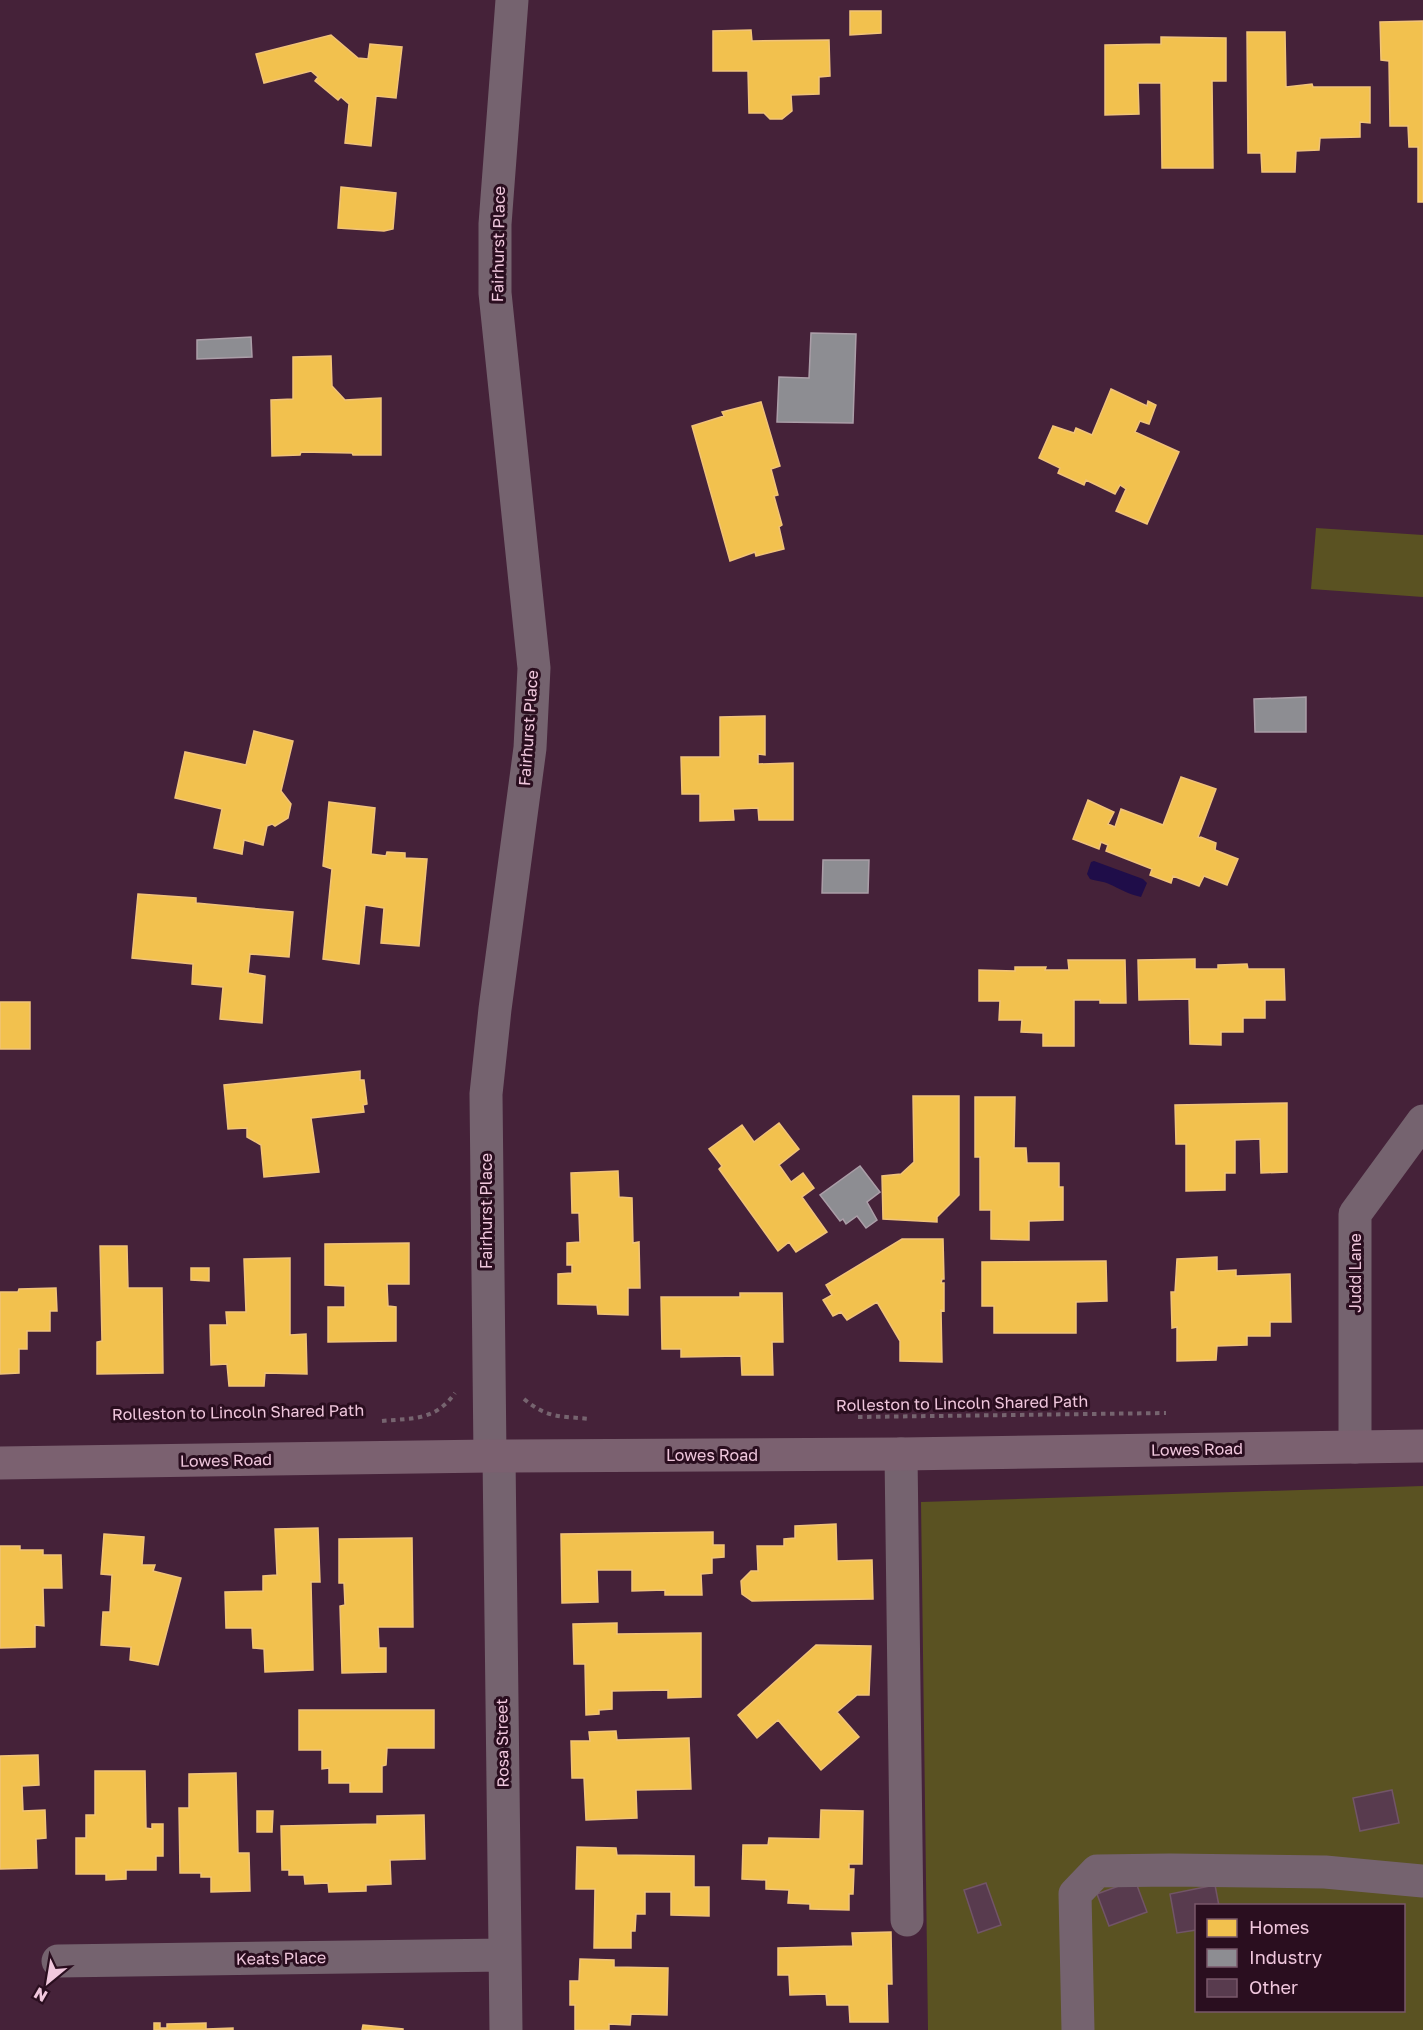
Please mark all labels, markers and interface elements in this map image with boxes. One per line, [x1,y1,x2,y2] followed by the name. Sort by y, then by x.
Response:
[487,186,509,302] street label: Fairhurst Place
[514,669,542,787] street label: Fairhurst Place
[476,1153,496,1269] street label: Fairhurst Place
[1345,1233,1365,1313] street label: Judd Lane
[836,1391,1088,1415] street label: Rolleston to Lincoln Shared Path
[112,1400,364,1424] street label: Rolleston to Lincoln Shared Path
[1151,1438,1243,1460] street label: Lowes Road
[666,1445,758,1465] street label: Lowes Road
[180,1449,272,1471] street label: Lowes Road
[491,1698,513,1788] street label: Rosa Street
[1195,1904,1405,2012] legend
[1249,1916,1309,1938] text: Homes
[1249,1946,1322,1968] text: Industry
[236,1947,326,1969] street label: Keats Place
[18,1952,78,2012] north arrow
[1249,1976,1298,1998] text: Other
[30,1983,51,2007] text: N

